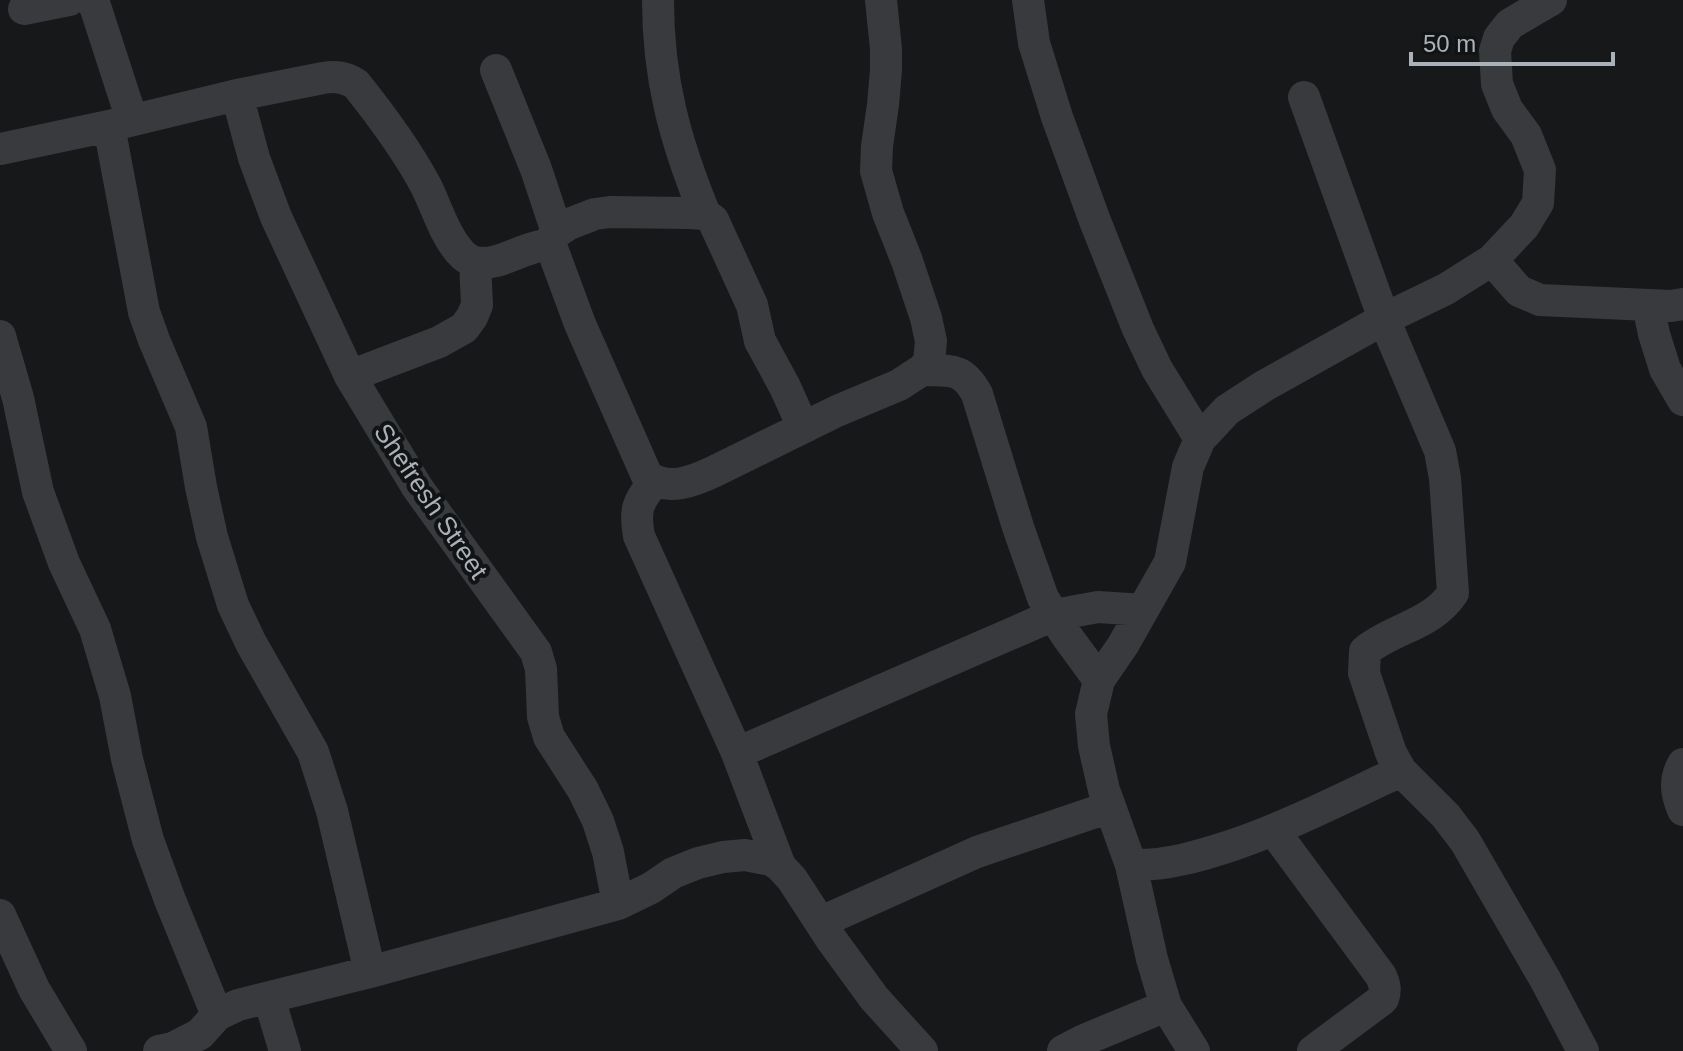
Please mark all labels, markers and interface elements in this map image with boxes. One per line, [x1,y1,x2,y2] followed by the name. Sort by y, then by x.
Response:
[1411,16,1613,66] scale bar
[1423,30,1476,57] text: 50 m
[368,418,494,585] street label: Shefresh Street

